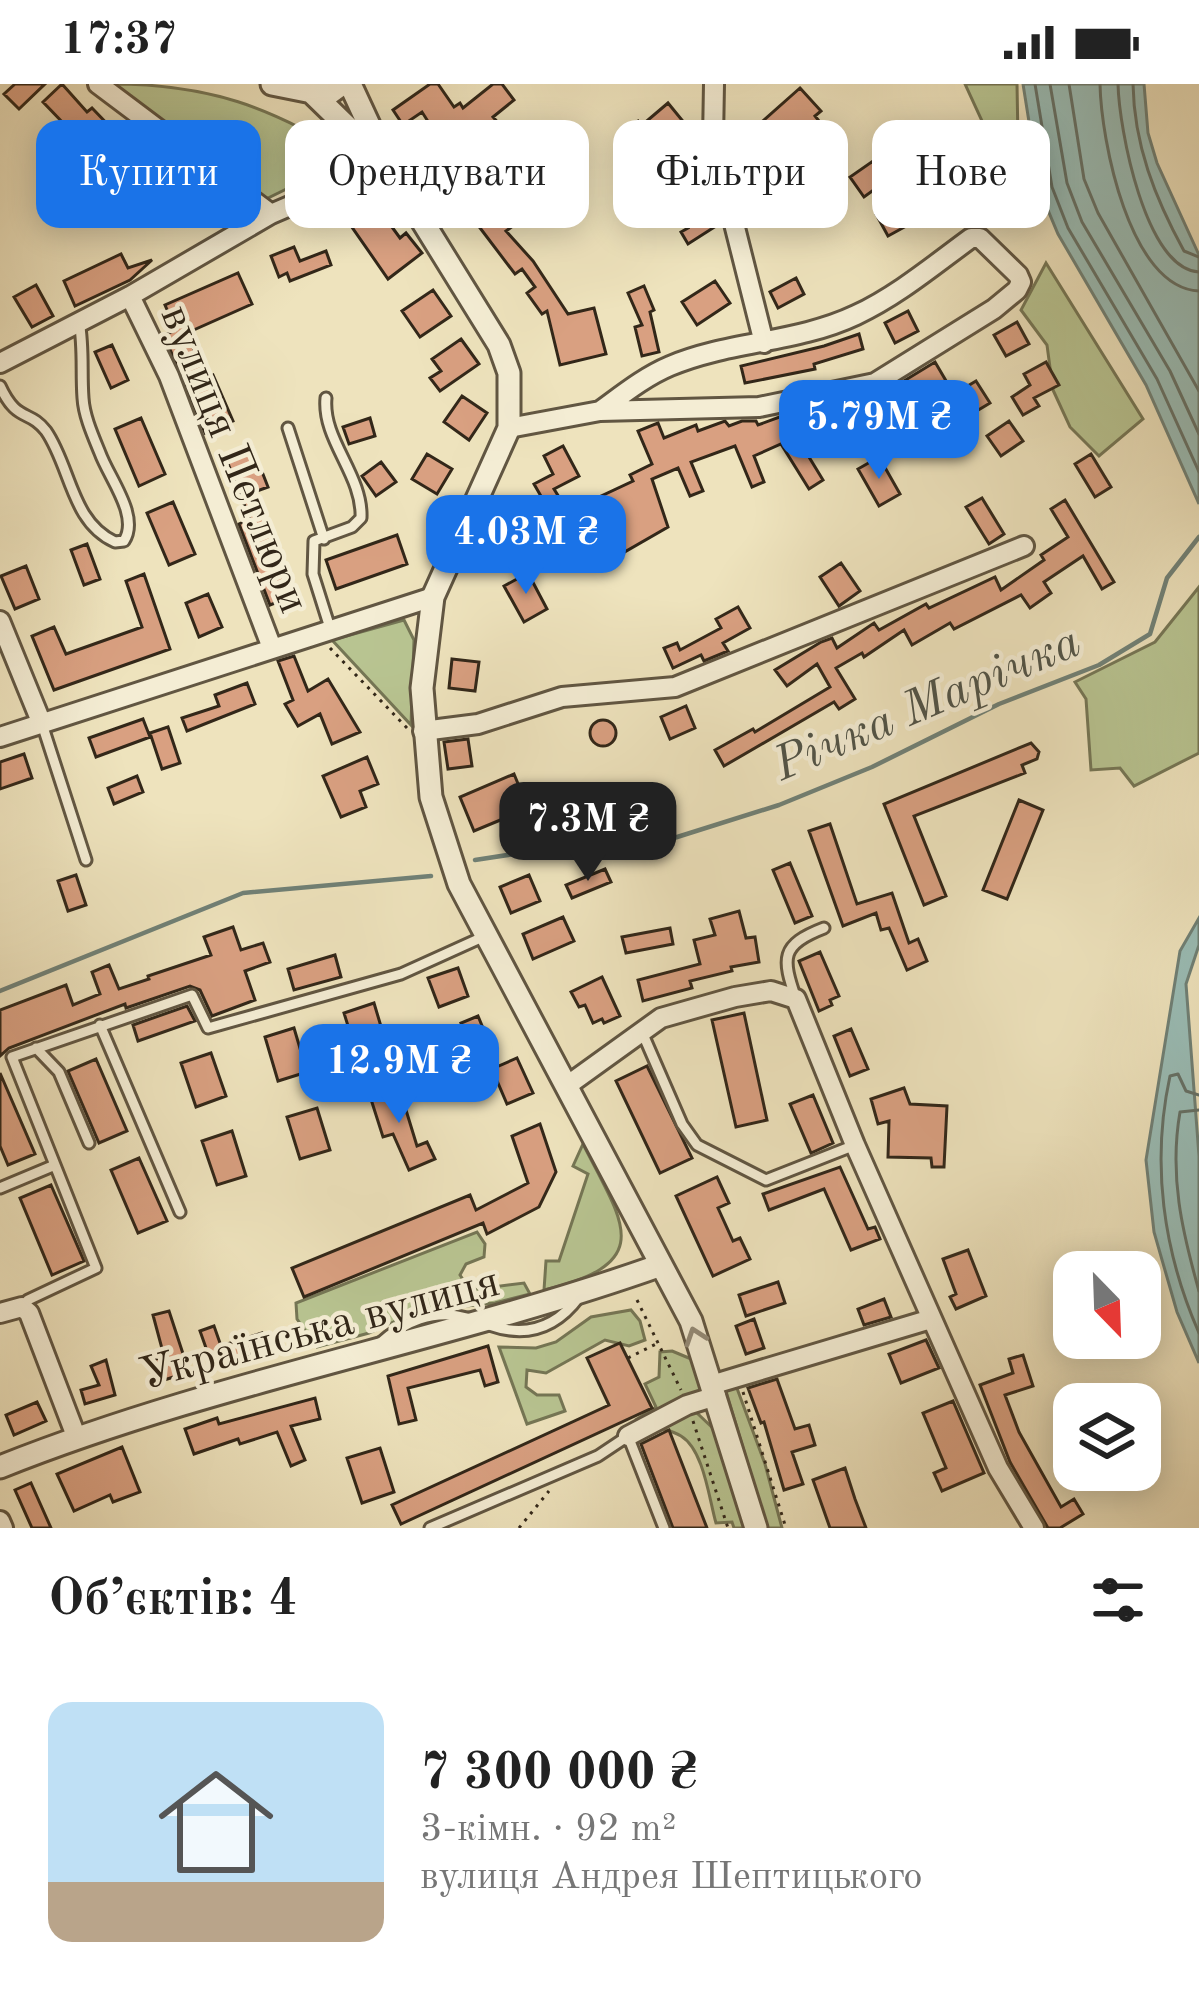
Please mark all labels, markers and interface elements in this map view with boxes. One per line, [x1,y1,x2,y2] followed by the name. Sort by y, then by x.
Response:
[60,19,177,64] text: 17:37
[36,120,261,228] chip: Купити
[285,120,589,228] chip: Орендувати
[613,120,848,228] chip: Фільтри
[872,120,1050,228] chip: Нове
[151,300,315,620] street label: вулиця Петлюри
[768,380,990,482] pin: 5.79M ₴
[806,399,952,438] text: 5.79M ₴
[415,495,637,597] pin: 4.03M ₴
[453,514,599,553] text: 4.03M ₴
[766,618,1088,791] water label: Річка Марічка
[490,782,686,884] pin: 7.3M ₴
[526,801,650,840] text: 7.3M ₴
[288,1024,510,1126] pin: 12.9M ₴
[326,1043,472,1082] text: 12.9M ₴
[1053,1251,1161,1359] north arrow
[1053,1251,1161,1491] map controls
[136,1261,505,1400] street label: Українська вулиця
[685,1327,710,1348] one-way arrow
[1053,1383,1161,1491] button: layers
[1085,1567,1151,1633] icon: filters
[48,1575,298,1626] text: Об’єктів: 4
[420,1749,698,1800] text: 7 300 000 ₴
[144,1750,288,1894] icon: home
[420,1810,677,1849] text: 3-кімн. · 92 m²
[420,1858,922,1897] text: вулиця Андрея Шептицького

